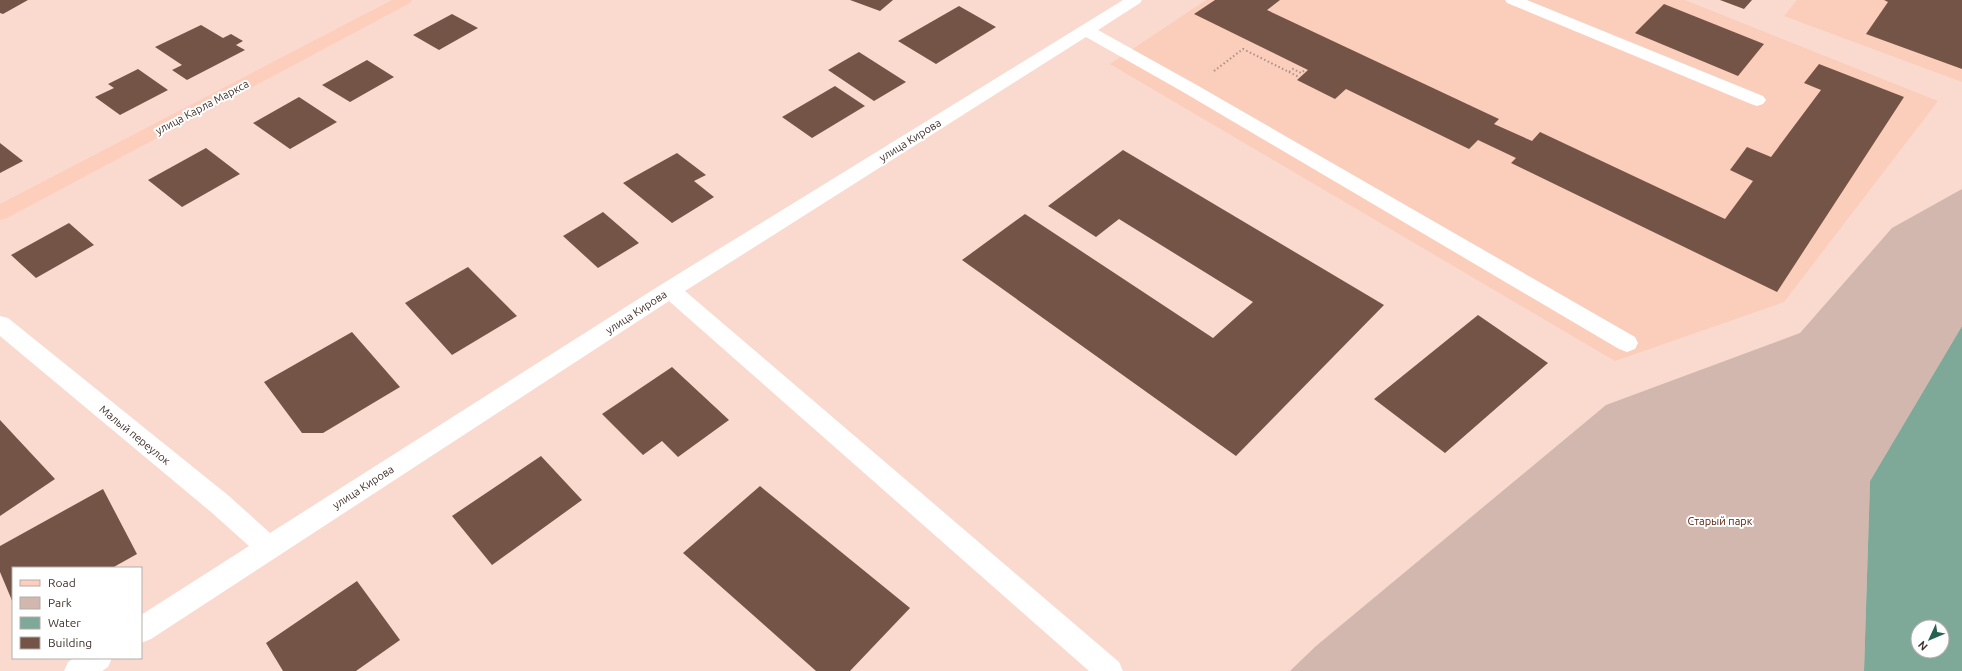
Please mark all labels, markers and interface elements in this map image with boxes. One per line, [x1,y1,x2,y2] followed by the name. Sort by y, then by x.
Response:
[153,77,251,137] street label: улица Карла Маркса
[877,116,943,164] street label: улица Кирова
[603,288,669,336] street label: улица Кирова
[97,403,173,467] street label: Малый переулок
[330,463,396,511] street label: улица Кирова
[1688,515,1753,527] park label: Старый парк
[12,567,142,659] legend
[48,576,76,589] text: Road
[48,596,72,609] text: Park
[48,616,81,629] text: Water
[1910,619,1950,659] north arrow
[48,636,92,649] text: Building
[1916,639,1930,653] text: N

